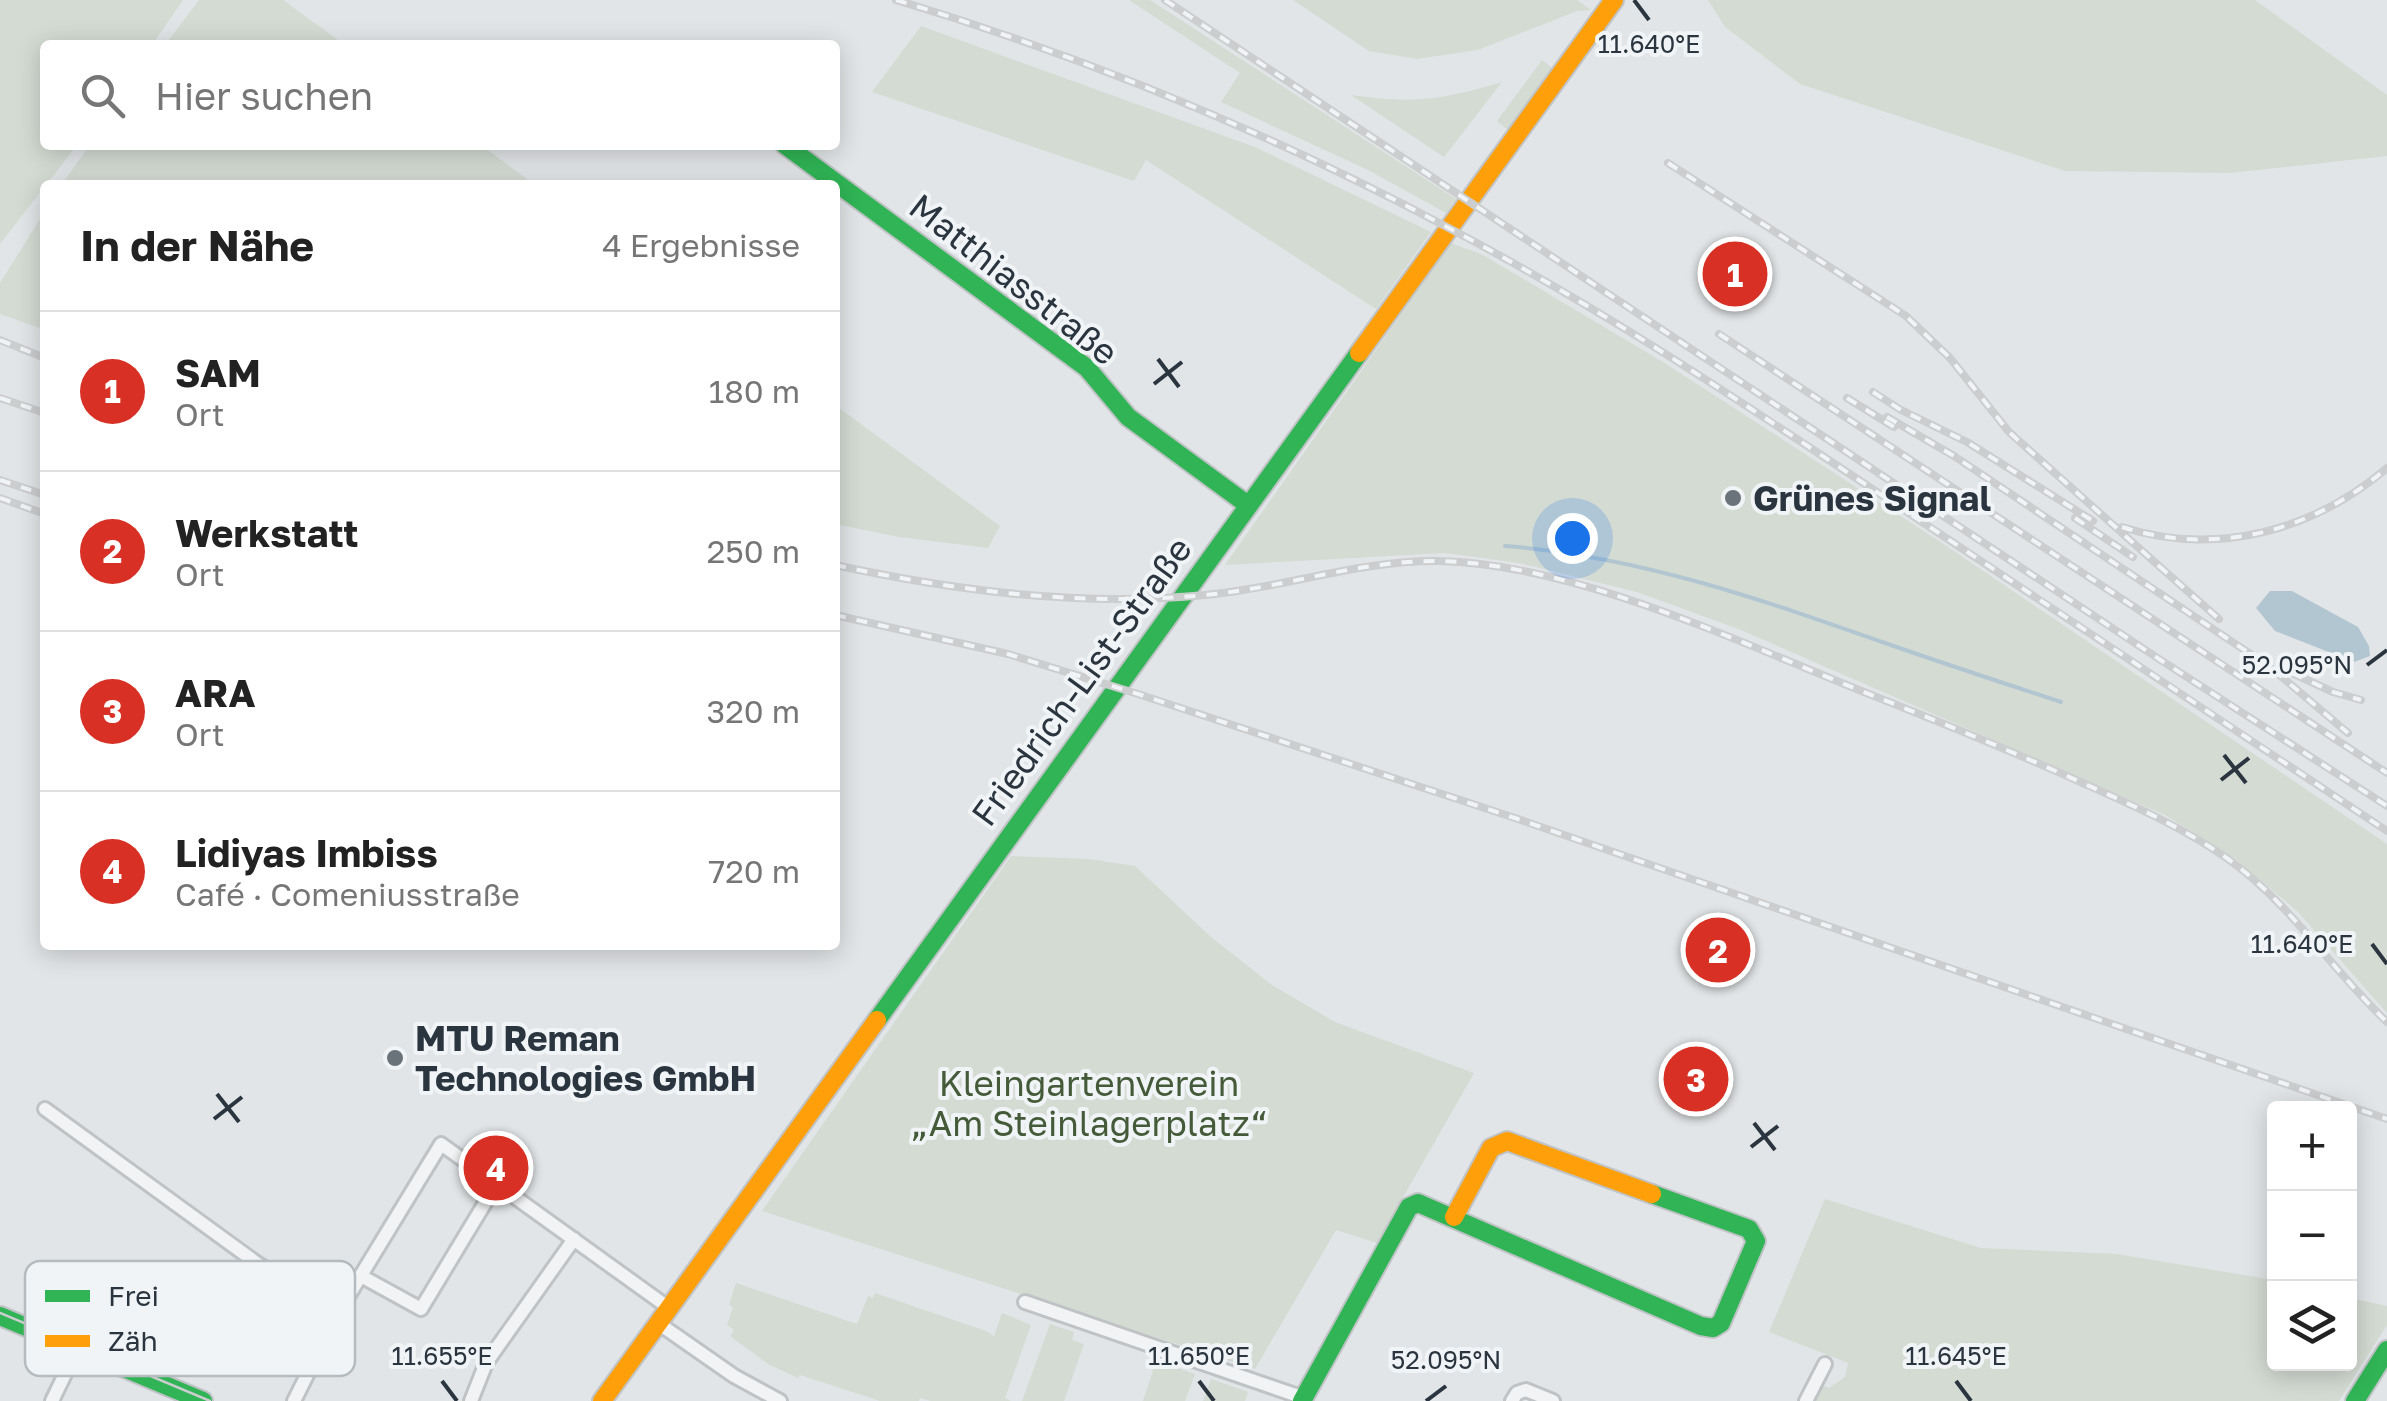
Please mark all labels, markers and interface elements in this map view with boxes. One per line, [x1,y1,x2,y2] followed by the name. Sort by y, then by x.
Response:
[1598,28,1700,59] text: 11.640°E
[40,40,840,150] search box
[75,68,130,123] icon: search
[155,73,373,118] text: Hier suchen
[902,185,1126,373] street label: Matthiasstraße
[80,220,314,270] text: In der Nähe
[602,226,800,264] text: 4 Ergebnisse
[1702,236,1768,312] pin: 1
[175,350,261,395] text: SAM
[104,372,121,410] text: 1
[709,372,800,410] text: 180 m
[175,395,225,433] text: Ort
[1753,477,1991,519] place label: Grünes Signal
[1722,487,1744,509] marker: Grünes Signal
[175,510,359,555] text: Werkstatt
[1547,513,1598,564] your location
[962,529,1200,833] street label: Friedrich-List-Straße
[103,532,122,570] text: 2
[707,532,800,570] text: 250 m
[175,555,225,593] text: Ort
[2242,649,2352,680] text: 52.095°N
[175,670,256,715] text: ARA
[103,692,122,730] text: 3
[707,692,800,730] text: 320 m
[175,715,225,753] text: Ort
[175,830,438,875] text: Lidiyas Imbiss
[102,852,123,890] text: 4
[708,852,800,890] text: 720 m
[175,875,520,913] text: Café · Comeniusstraße
[1686,912,1750,988] pin: 2
[2251,928,2353,959] text: 11.640°E
[415,1017,756,1099] place label: MTU Reman Technologies GmbH
[1664,1042,1728,1116] pin: 3
[384,1047,406,1069] marker: MTU Reman Technologies GmbH
[911,1062,1267,1144] park label: Kleingartenverein „Am Steinlagerplatz“
[2267,1101,2357,1371] map controls
[2267,1101,2357,1191] button: +
[464,1130,528,1206] pin: 4
[2267,1191,2357,1281] button: −
[25,1261,355,1376] legend
[108,1279,159,1312] text: Frei
[2267,1281,2357,1371] button: layers
[108,1324,158,1357] text: Zäh
[392,1340,492,1371] text: 11.655°E
[1148,1340,1250,1371] text: 11.650°E
[1905,1340,2007,1371] text: 11.645°E
[1391,1344,1501,1375] text: 52.095°N

